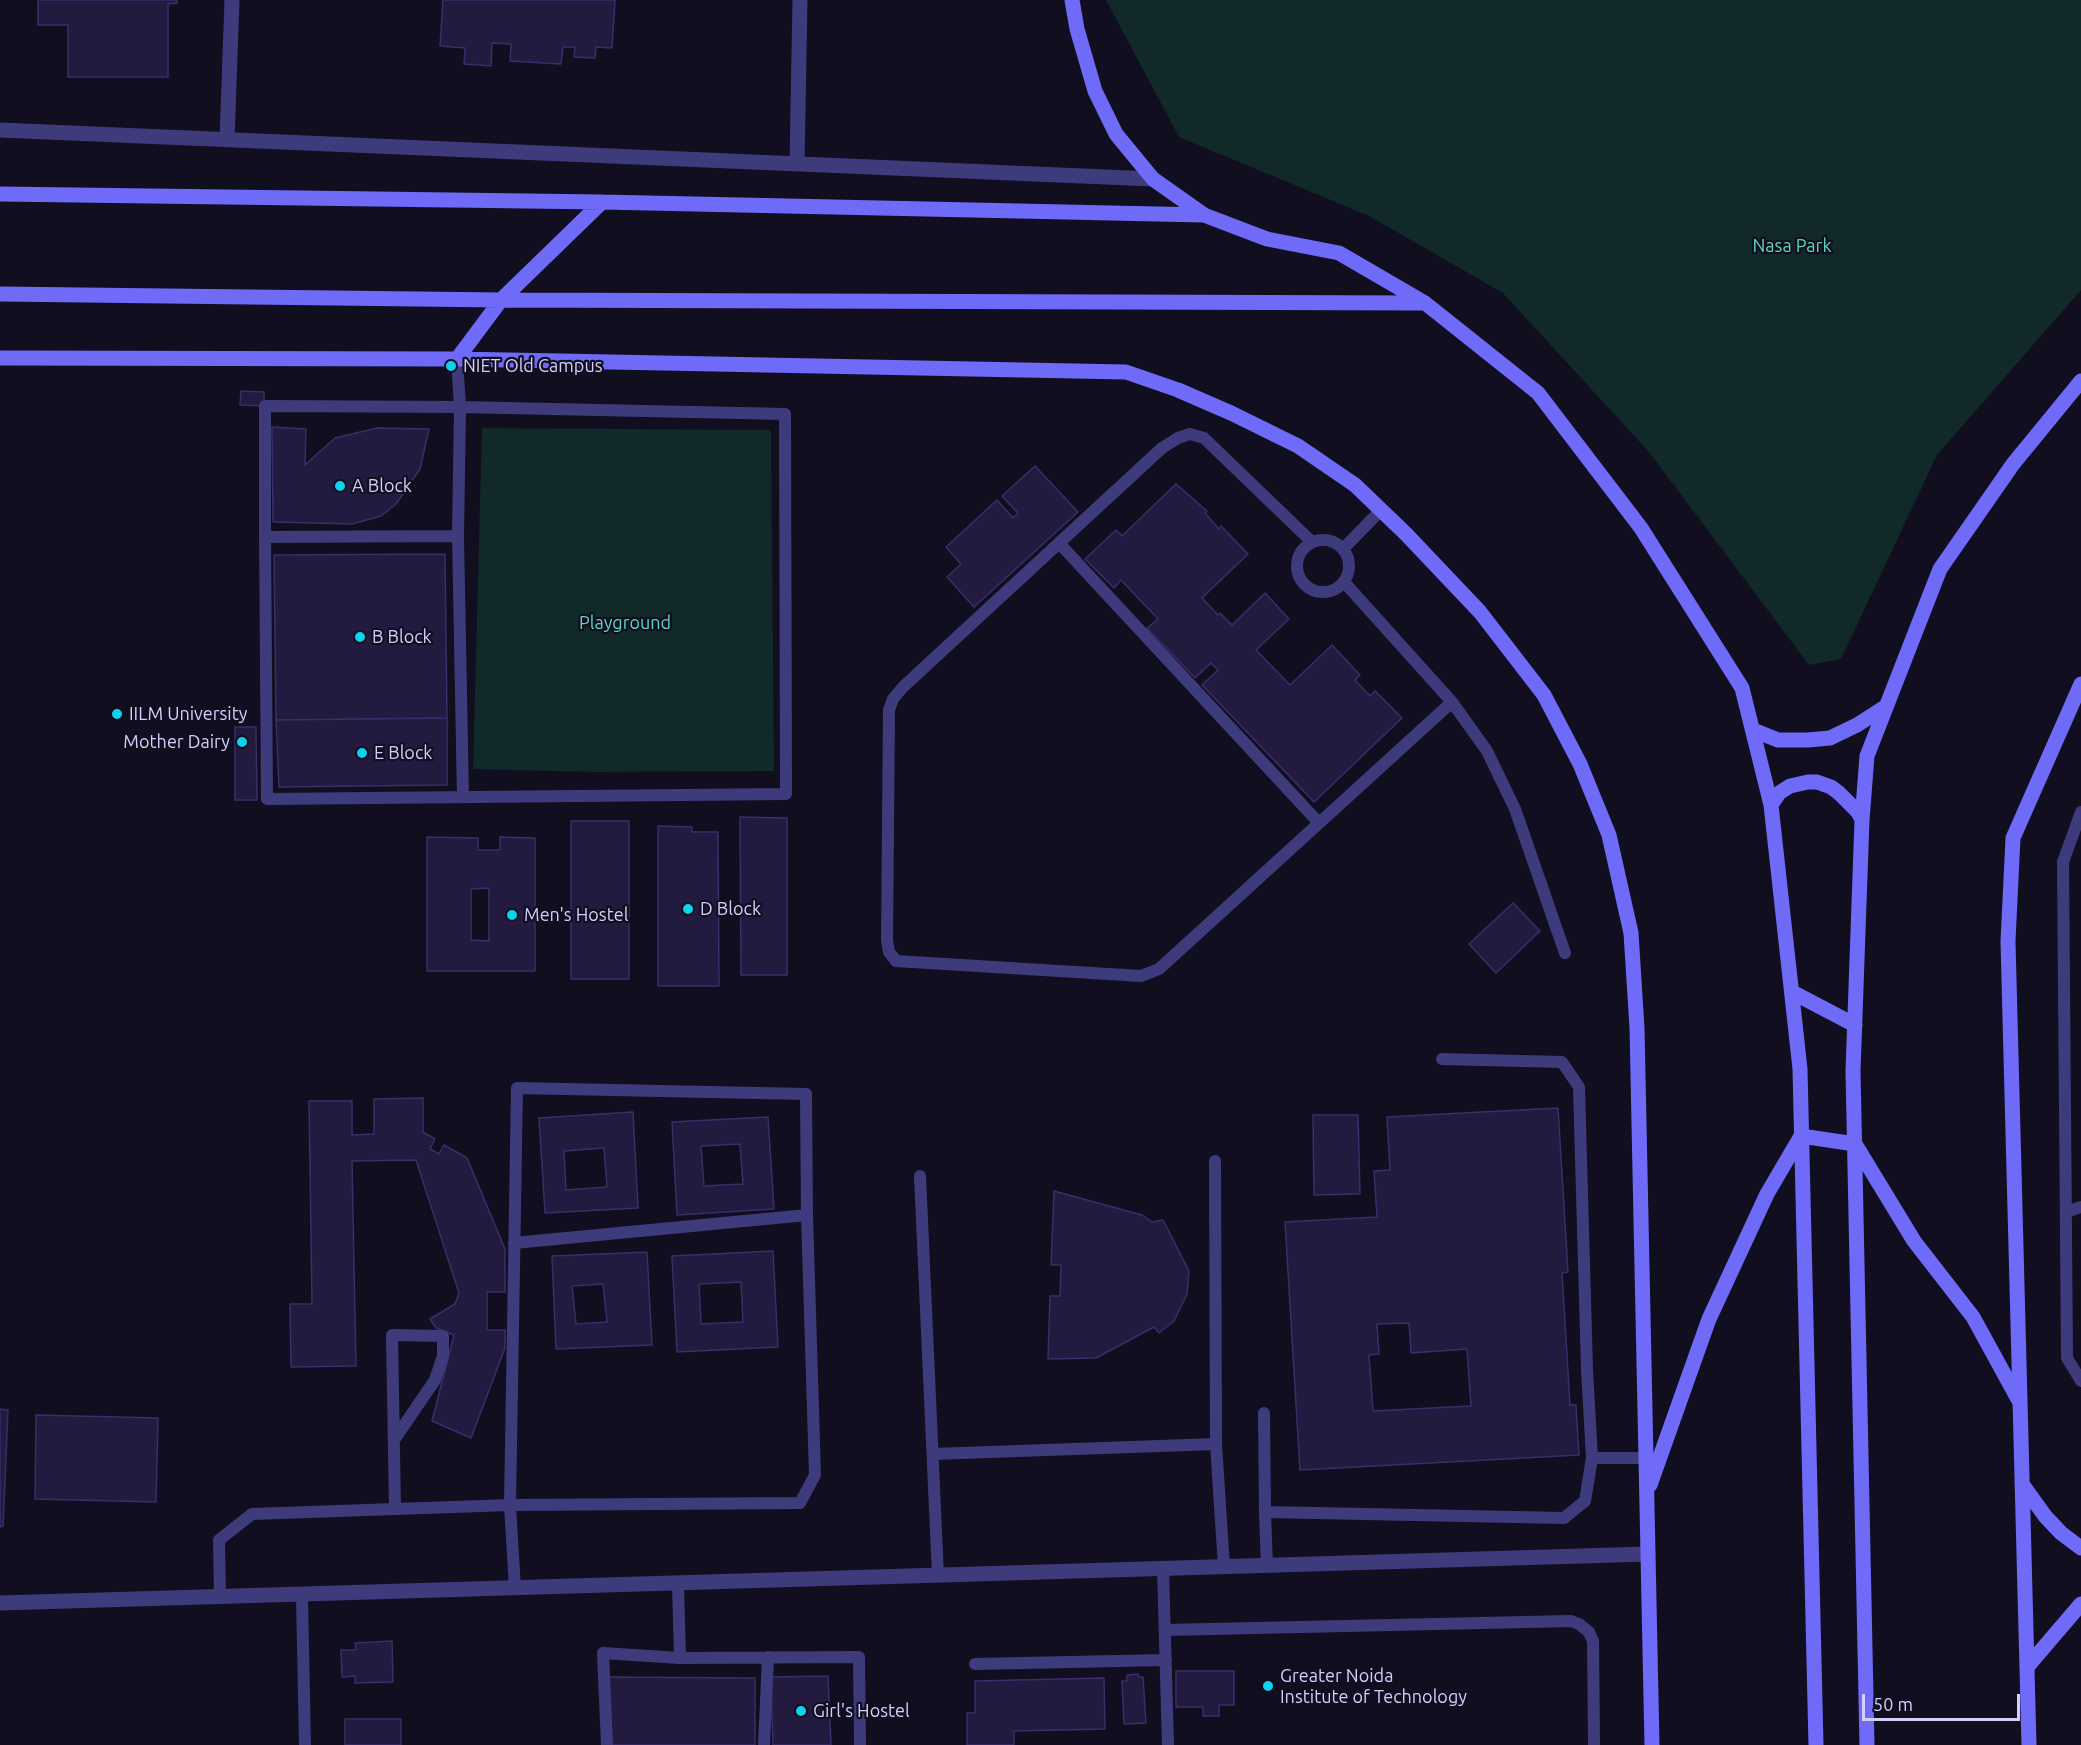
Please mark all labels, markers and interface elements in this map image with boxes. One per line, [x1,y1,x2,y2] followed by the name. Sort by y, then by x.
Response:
[1752,235,1832,257] park label: Nasa Park
[463,355,602,377] place label: NIET Old Campus
[444,359,458,373] marker: NIET Old Campus
[352,475,412,497] place label: A Block
[333,479,347,493] marker: A Block
[579,612,671,634] park label: Playground
[372,626,432,648] place label: B Block
[353,630,367,644] marker: B Block
[129,703,248,725] place label: IILM University
[110,707,124,721] marker: IILM University
[123,731,230,753] place label: Mother Dairy
[235,735,249,749] marker: Mother Dairy
[374,742,432,764] place label: E Block
[355,746,369,760] marker: E Block
[700,898,761,920] place label: D Block
[681,902,695,916] marker: D Block
[524,904,628,926] place label: Men's Hostel
[505,908,519,922] marker: Men's Hostel
[1280,1665,1467,1708] place label: Greater Noida Institute of Technology
[1261,1679,1275,1693] marker: Greater Noida Institute of Technology
[1865,1682,2022,1720] scale bar
[1873,1694,1913,1714] text: 50 m
[813,1700,910,1722] place label: Girl's Hostel
[794,1704,808,1718] marker: Girl's Hostel

